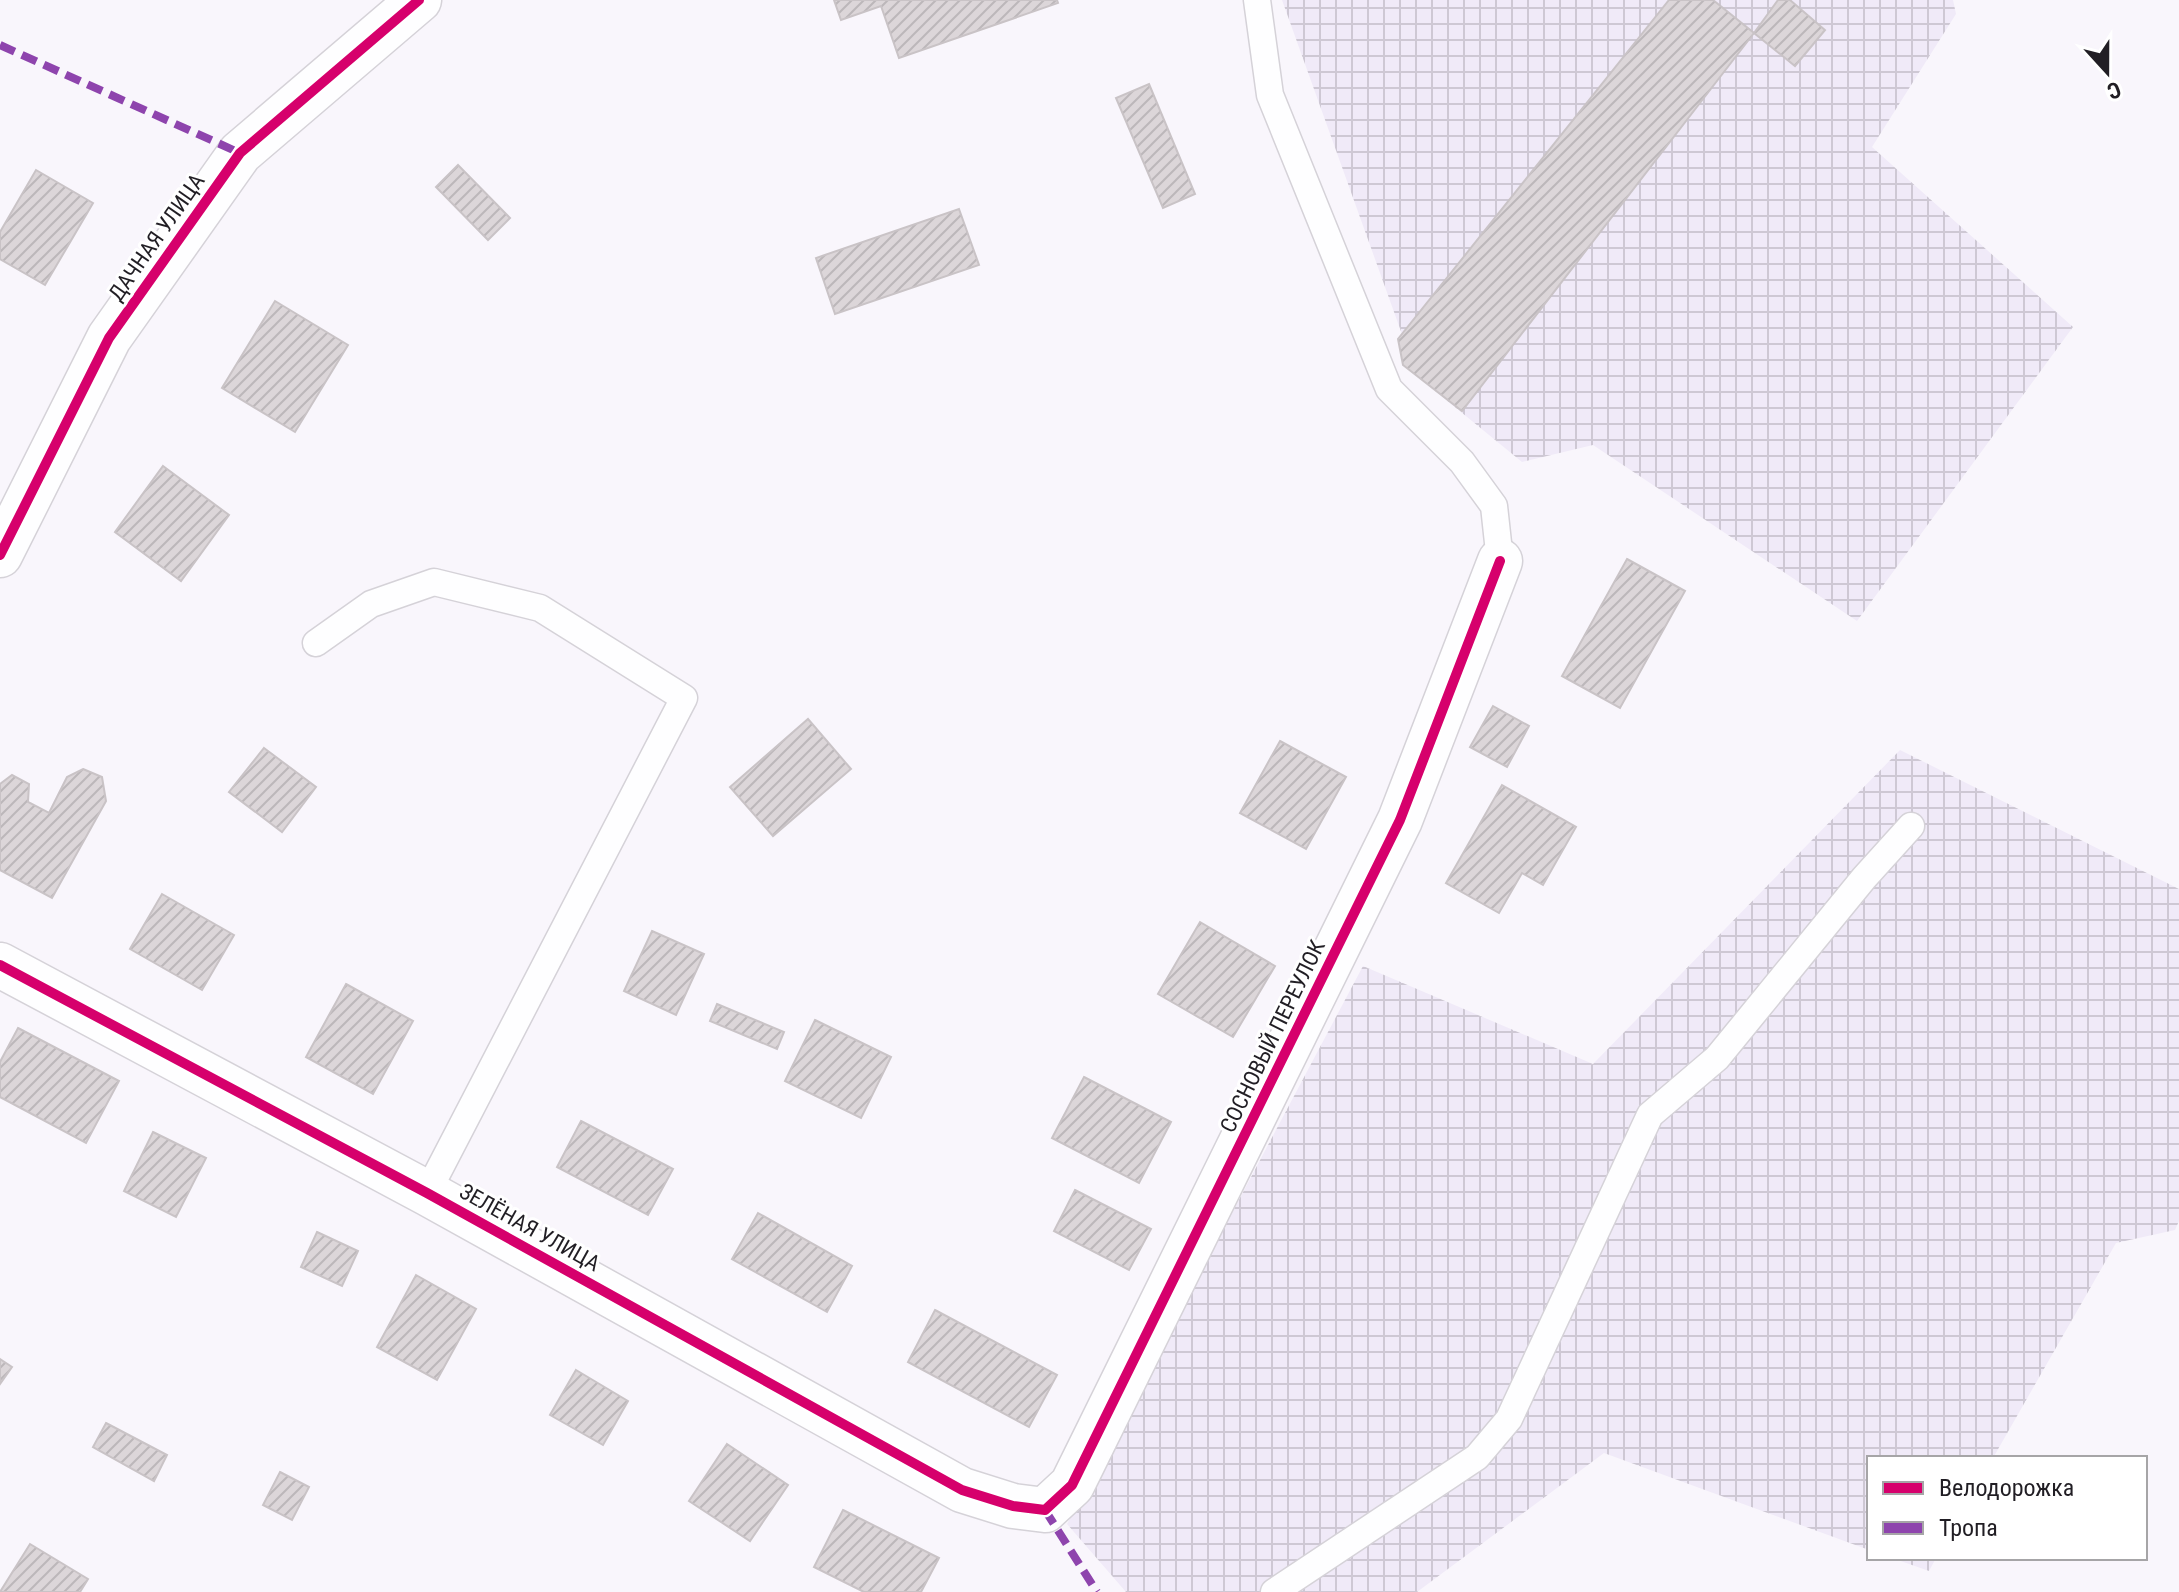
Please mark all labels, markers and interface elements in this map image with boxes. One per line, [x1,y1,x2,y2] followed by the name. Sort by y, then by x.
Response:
[2067,32,2147,112] north arrow
[2104,76,2124,104] text: С
[103,169,210,306] street label: ДАЧНАЯ УЛИЦА
[1215,935,1330,1136] street label: СОСНОВЫЙ ПЕРЕУЛОК
[455,1179,604,1276] street label: ЗЕЛЁНАЯ УЛИЦА
[1867,1456,2147,1560] legend
[1939,1474,2074,1502] text: Велодорожка
[1939,1514,1998,1542] text: Тропа

